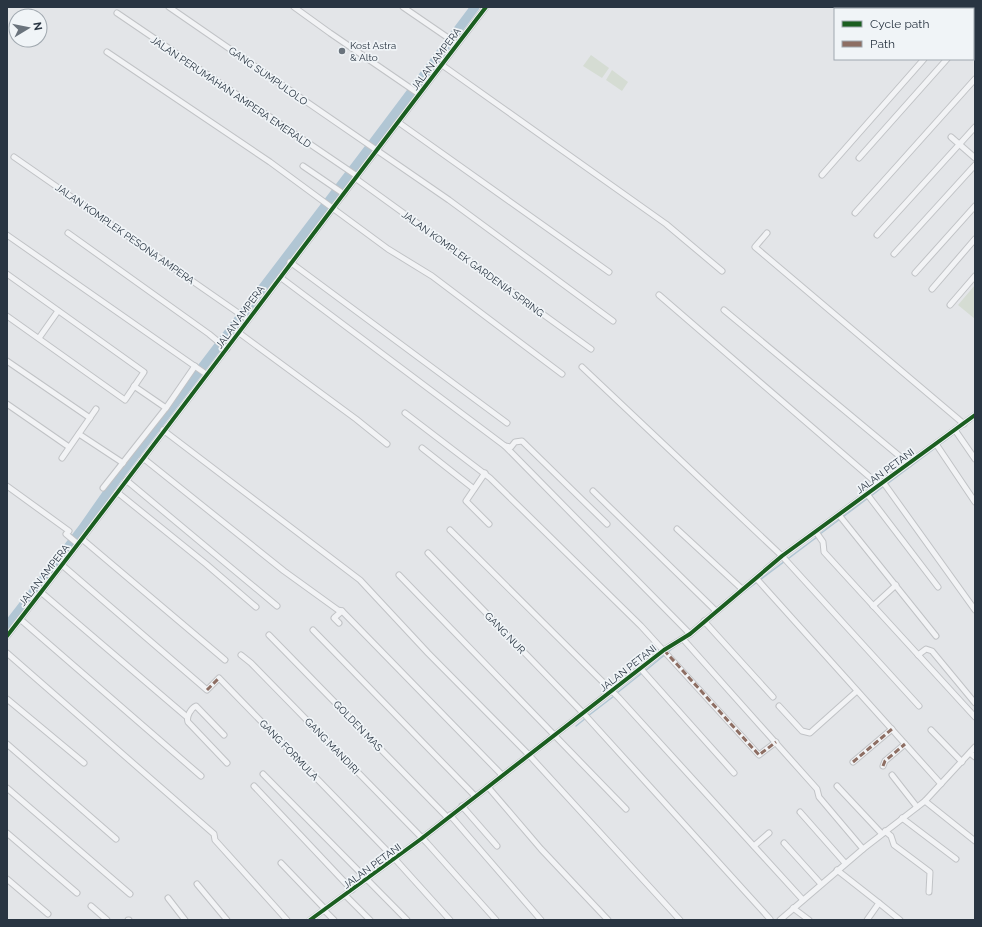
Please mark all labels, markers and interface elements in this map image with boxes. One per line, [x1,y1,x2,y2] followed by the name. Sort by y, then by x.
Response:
[8,8,48,48] north arrow
[834,8,974,60] legend
[870,17,929,31] text: Cycle path
[30,21,44,32] text: N
[409,26,463,92] street label: JALAN AMPERA
[149,34,313,150] street label: JALAN PERUMAHAN AMPERA EMERALD
[870,37,895,51] text: Path
[350,40,396,63] place label: Kost Astra & Alto
[226,45,310,108] street label: GANG SUMPULOLO
[337,46,347,56] marker: Kost Astra & Alto
[53,182,197,287] street label: JALAN KOMPLEK PESONA AMPERA
[400,209,546,319] street label: JALAN KOMPLEK GARDENIA SPRING
[213,283,267,351] street label: JALAN AMPERA
[854,446,916,496] street label: JALAN PETANI
[17,542,72,608] street label: JALAN AMPERA
[483,610,528,656] street label: GANG NUR
[597,642,659,694] street label: JALAN PETANI
[331,699,385,753] street label: GOLDEN MAS
[303,716,361,776] street label: GANG MANDIRI
[257,717,321,783] street label: GANG FORMULA
[341,841,403,891] street label: JALAN PETANI

